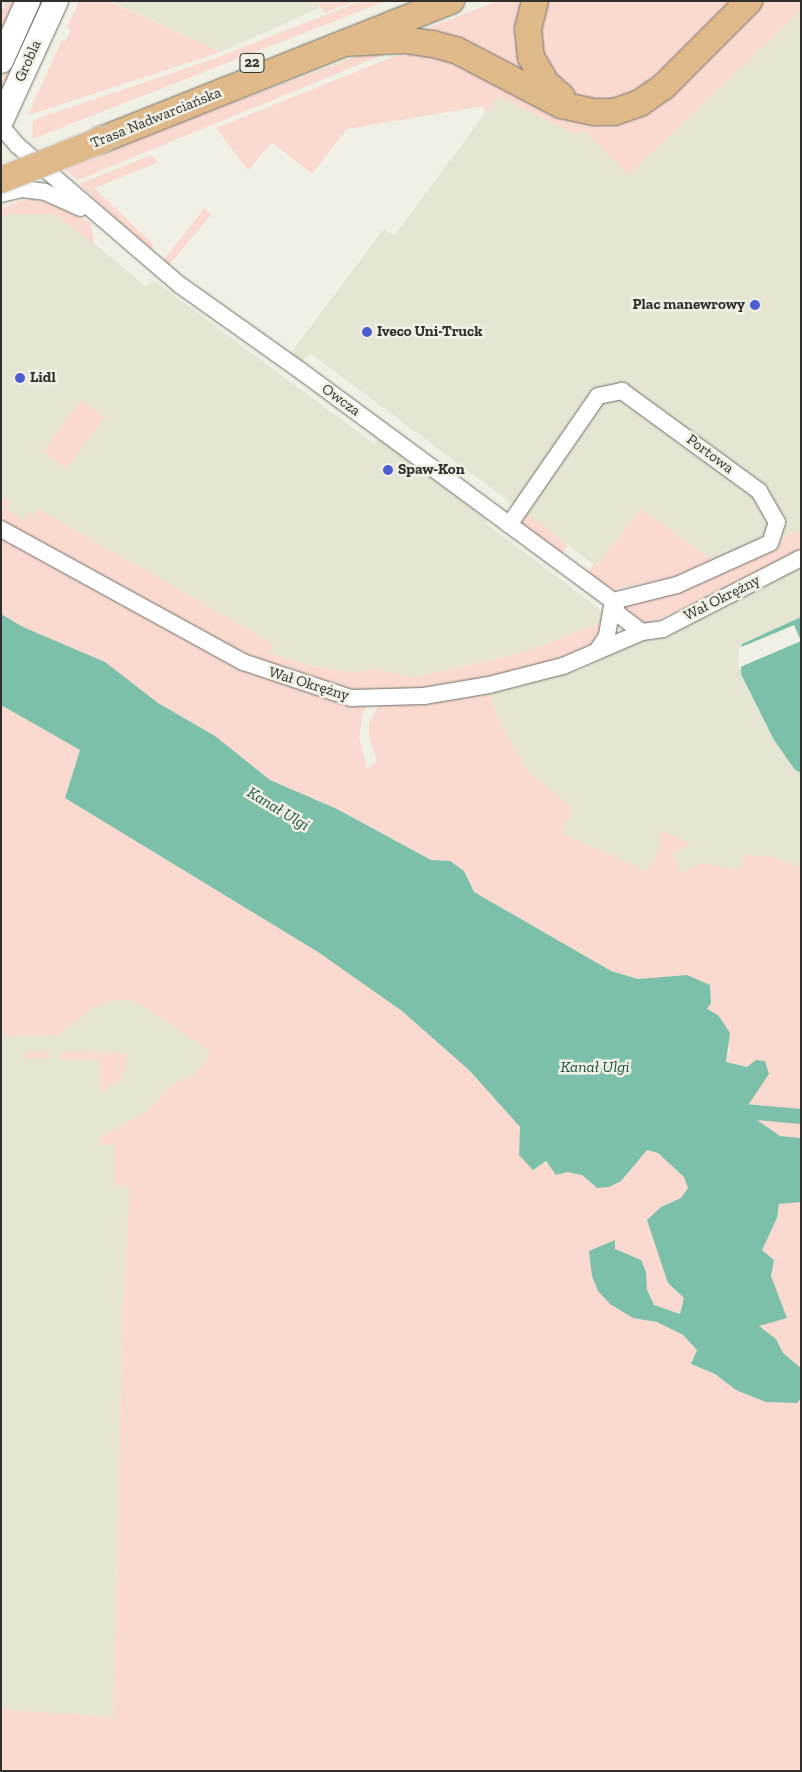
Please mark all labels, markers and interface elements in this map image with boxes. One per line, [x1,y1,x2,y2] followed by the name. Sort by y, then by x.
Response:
[11,37,45,85] street label: Grobla
[238,52,266,74] road number: 22
[88,84,224,152] street label: Trasa Nadwarciańska
[633,296,745,314] place label: Plac manewrowy
[749,299,761,311] marker: Plac manewrowy
[377,323,482,341] place label: Iveco Uni-Truck
[361,326,373,338] marker: Iveco Uni-Truck
[30,369,56,387] place label: Lidl
[14,372,26,384] marker: Lidl
[318,380,364,420] street label: Owcza
[683,431,737,477] street label: Portowa
[398,461,465,479] place label: Spaw-Kon
[382,464,394,476] marker: Spaw-Kon
[681,571,763,625] street label: Wał Okrężny
[267,663,351,705] street label: Wał Okrężny
[243,783,313,835] water label: Kanał Ulgi
[560,1057,630,1077] water label: Kanał Ulgi

